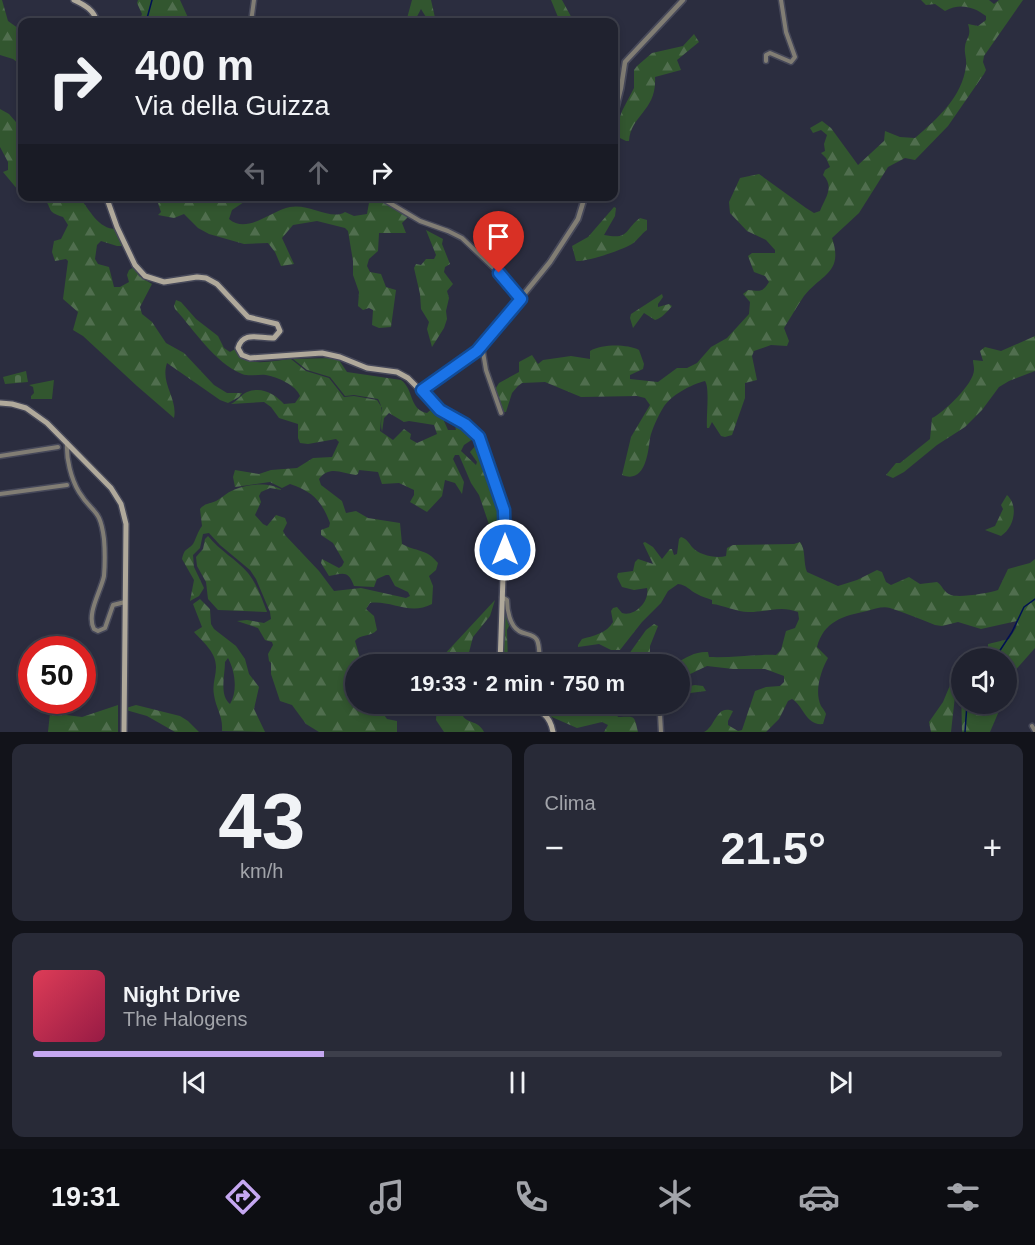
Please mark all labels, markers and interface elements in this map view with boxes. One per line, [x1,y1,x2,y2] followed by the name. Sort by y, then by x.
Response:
[36,42,114,120] icon: right
[135,42,254,89] text: 400 m
[135,91,330,121] text: Via della Guizza
[239,156,272,189] icon: left
[302,156,335,189] icon: ahead
[365,156,398,189] icon: right
[473,211,524,273] pin
[482,220,515,253] icon: arrive
[473,518,537,582] position arrow
[18,636,96,714] speed limit sign: 50
[951,648,1017,714] map controls
[951,648,1017,714] button: sound
[410,671,625,696] text: 19:33 · 2 min · 750 m
[218,777,305,865] text: 43
[545,792,596,814] text: Clima
[720,823,826,874] text: 21.5°
[545,829,564,866] text: −
[983,829,1002,866] text: +
[240,860,283,882] text: km/h
[123,982,240,1007] text: Night Drive
[123,1008,248,1030] text: The Halogens
[178,1066,211,1099] icon: previous
[501,1066,534,1099] icon: pause
[824,1066,857,1099] icon: next
[222,1176,264,1218] icon: directions
[366,1176,408,1218] icon: music
[510,1176,552,1218] icon: phone
[654,1176,696,1218] icon: climate
[798,1176,840,1218] icon: car
[942,1176,984,1218] icon: filters
[51,1182,120,1212] text: 19:31

